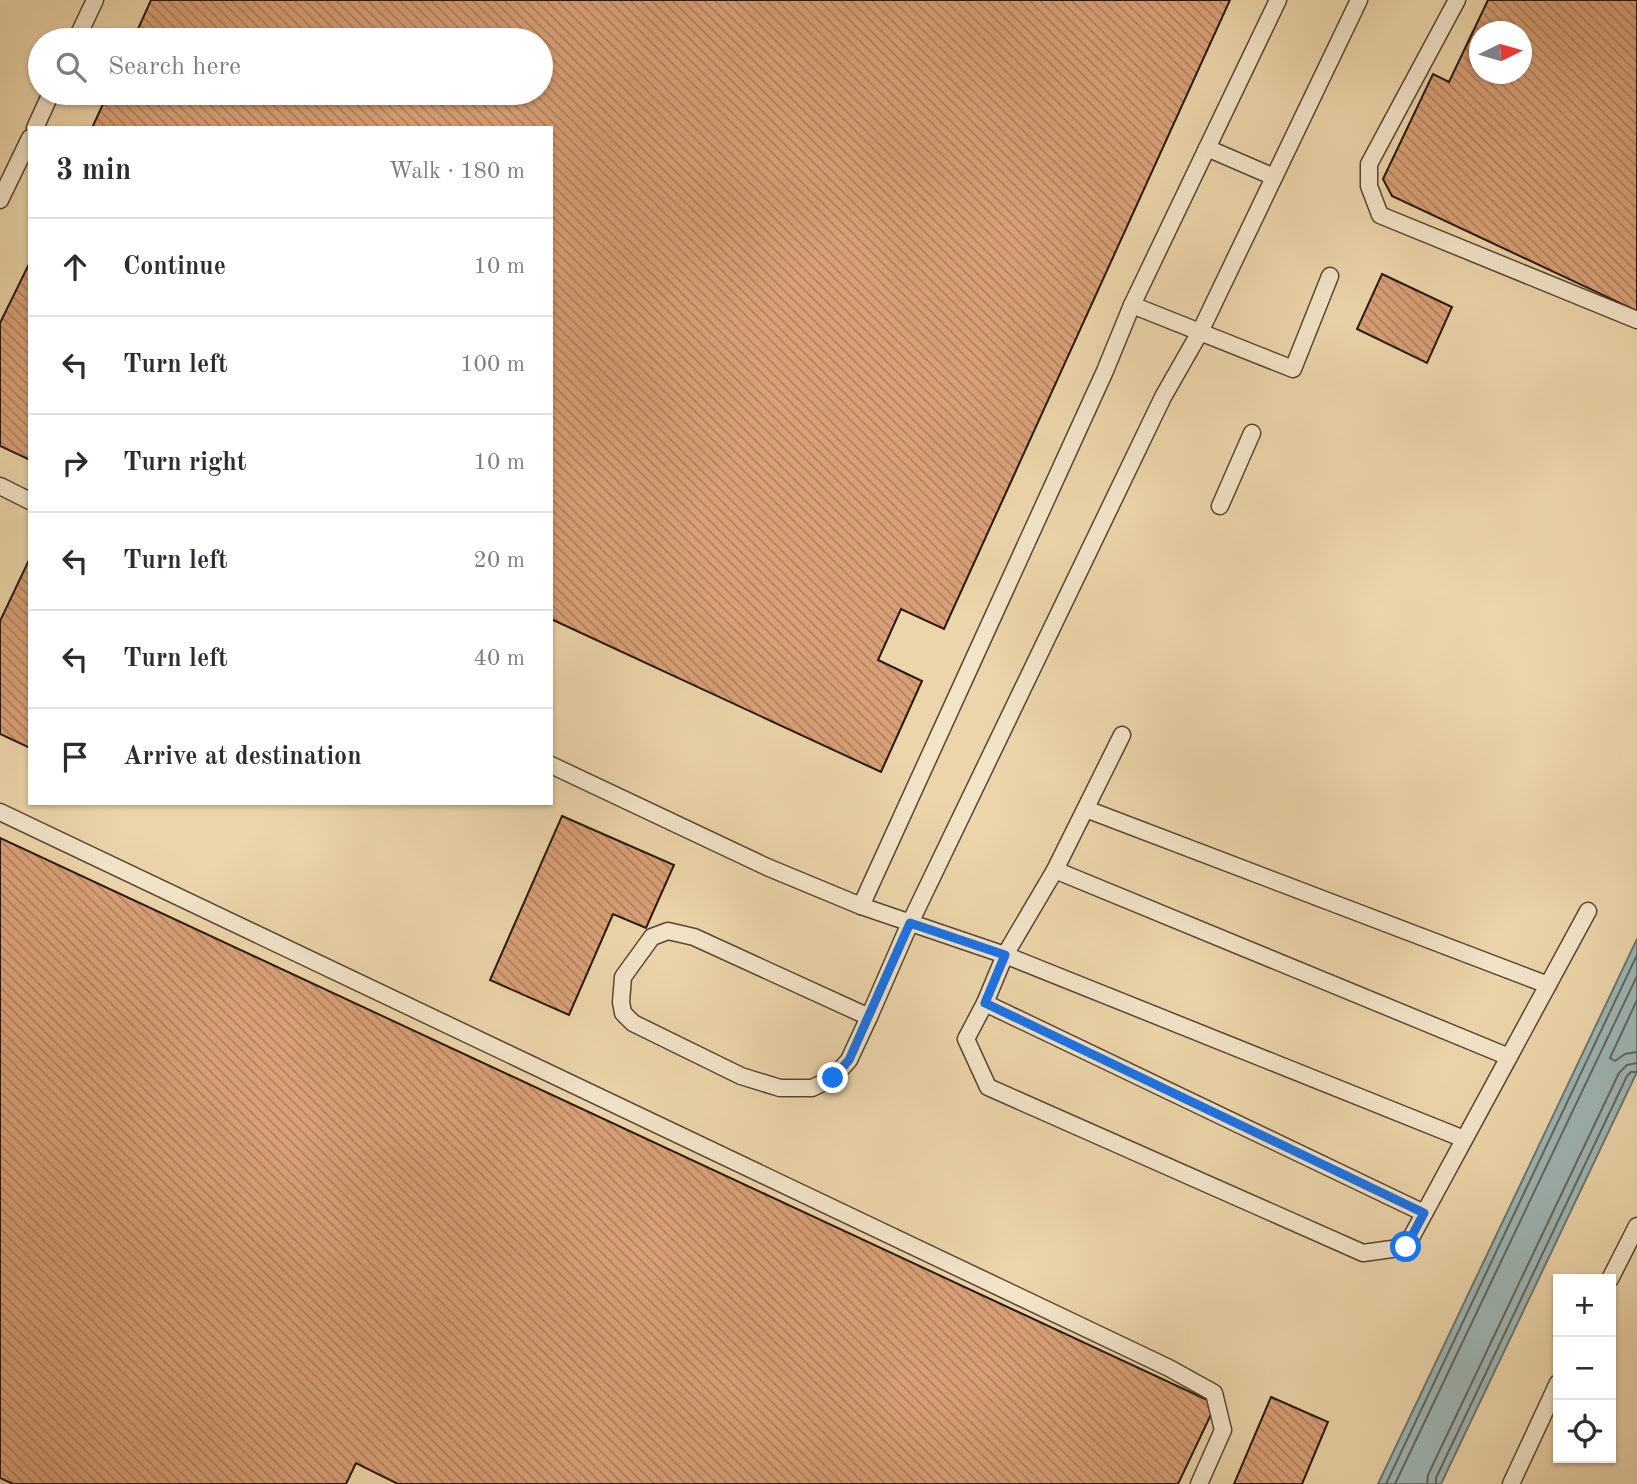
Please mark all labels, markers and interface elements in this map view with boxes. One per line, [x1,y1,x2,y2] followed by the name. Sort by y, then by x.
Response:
[1469,21,1532,84] north arrow
[28,28,553,105] search box
[52,48,90,86] icon: search
[108,54,241,80] text: Search here
[56,156,131,186] text: 3 min
[389,160,525,183] text: Walk · 180 m
[56,248,94,286] icon: ahead
[123,254,226,280] text: Continue
[474,255,525,278] text: 10 m
[56,346,94,384] icon: left
[123,352,228,378] text: Turn left
[460,353,525,376] text: 100 m
[56,444,94,482] icon: right
[123,450,246,476] text: Turn right
[474,451,525,474] text: 10 m
[56,542,94,580] icon: left
[123,548,228,574] text: Turn left
[474,549,525,572] text: 20 m
[56,640,94,678] icon: left
[123,646,228,672] text: Turn left
[474,647,525,670] text: 40 m
[56,738,94,776] icon: arrive
[123,744,362,770] text: Arrive at destination
[817,1062,848,1093] route end
[1390,1231,1421,1262] route start
[1553,1274,1616,1463] map controls
[1553,1274,1616,1337] button: +
[1553,1337,1616,1400] button: −
[1553,1400,1616,1463] button: locate

